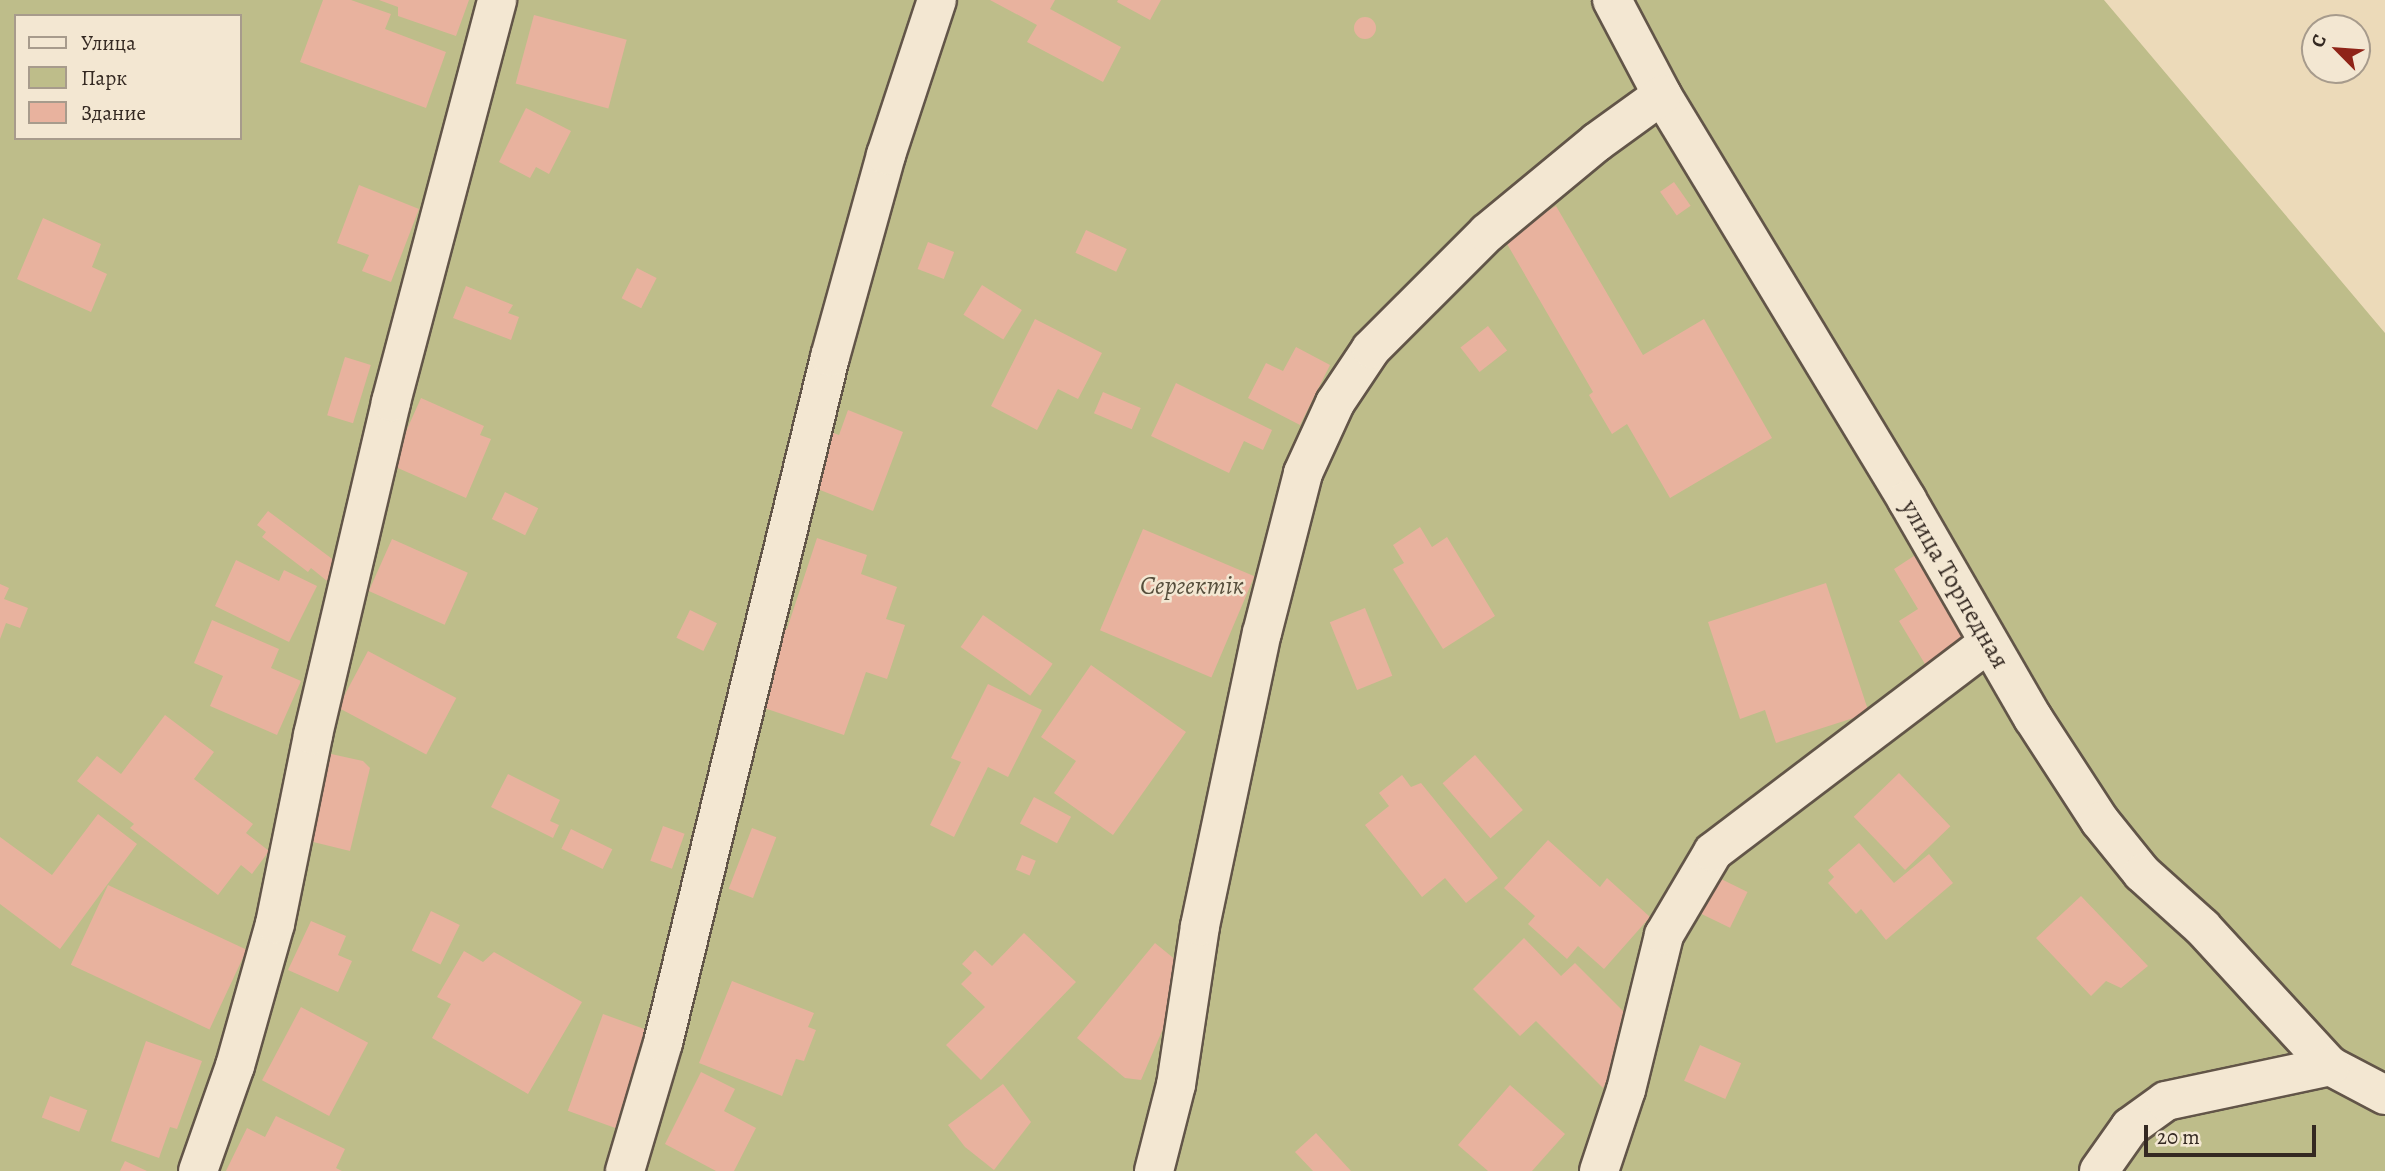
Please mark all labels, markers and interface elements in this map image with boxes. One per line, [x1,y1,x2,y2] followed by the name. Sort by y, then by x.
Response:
[14,14,242,140] legend
[2301,14,2371,84] north arrow
[81,29,136,57] text: Улица
[2305,30,2333,52] text: С
[81,64,127,92] text: Парк
[81,99,146,127] text: Здание
[1894,494,2016,674] street label: улица Торпедная
[1140,570,1244,602] park label: Сергектік
[2147,1112,2318,1156] scale bar
[2157,1123,2200,1151] text: 20 m

